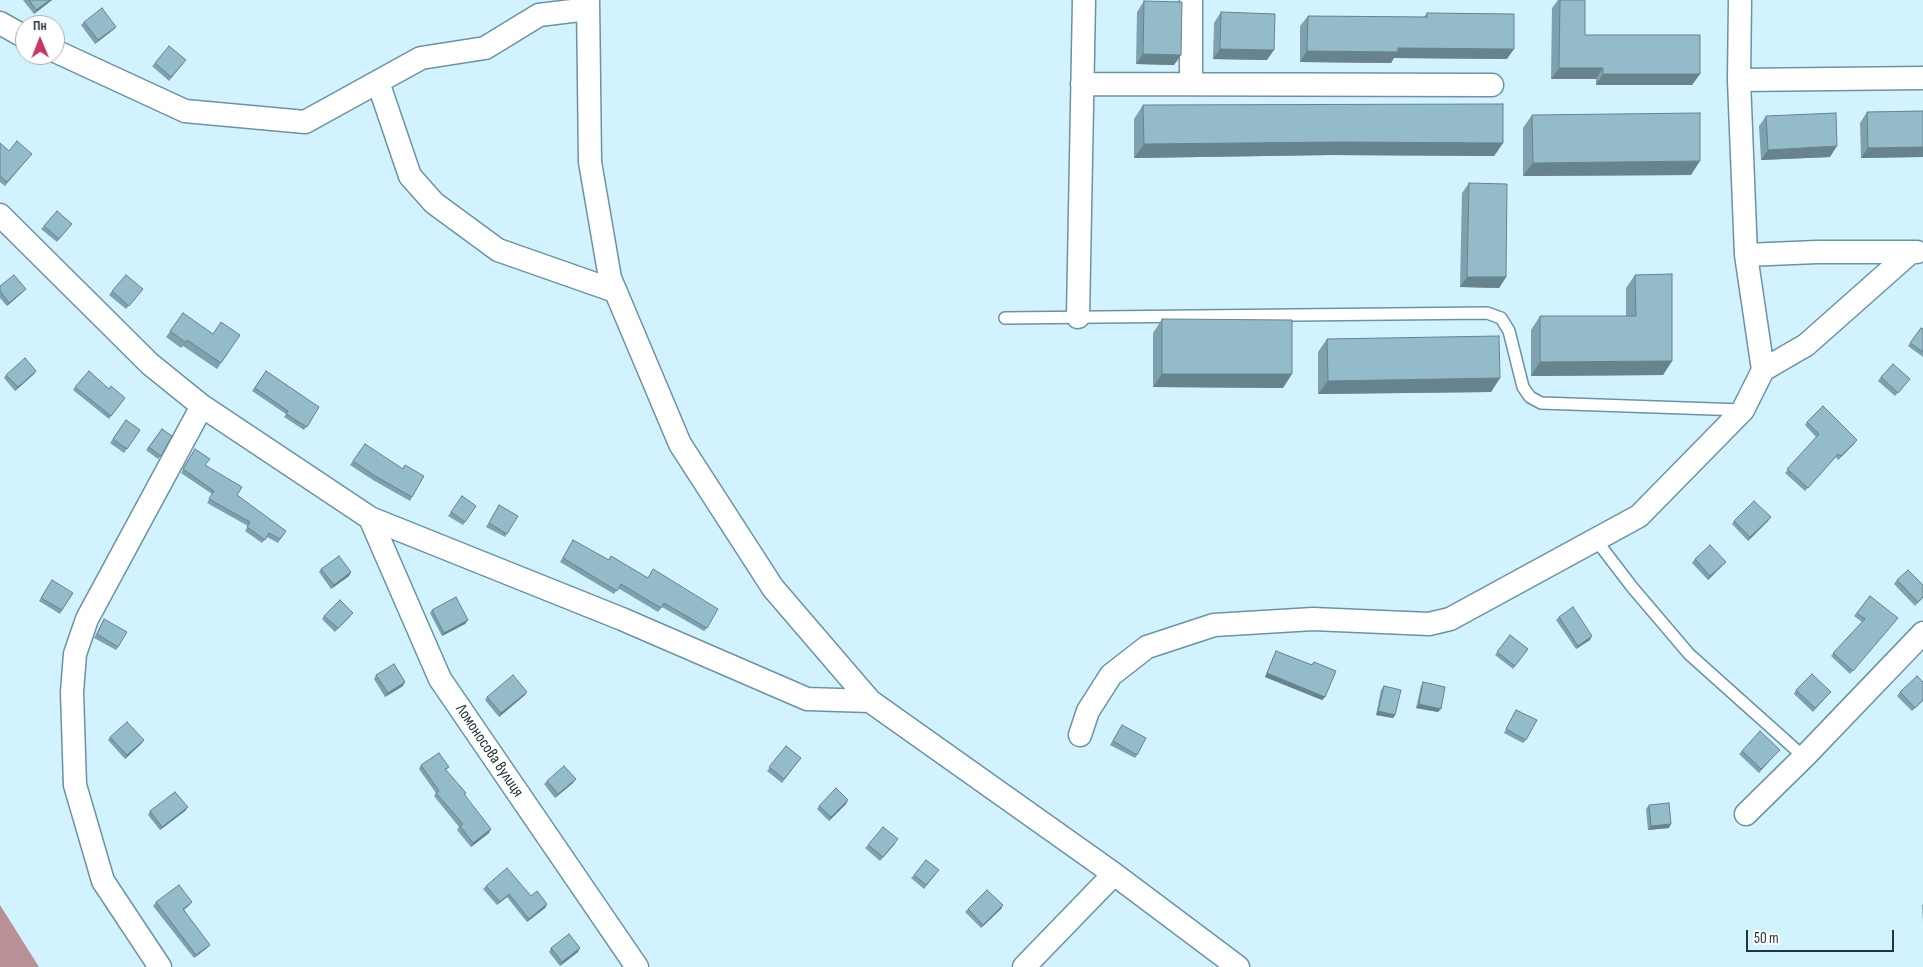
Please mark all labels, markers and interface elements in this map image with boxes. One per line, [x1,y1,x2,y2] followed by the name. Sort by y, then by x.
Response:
[15,15,65,65] north arrow
[33,17,47,34] text: Пн
[451,701,527,801] street label: Ломоносова вулиця
[1748,920,1896,952] scale bar
[1754,929,1779,948] text: 50 m

